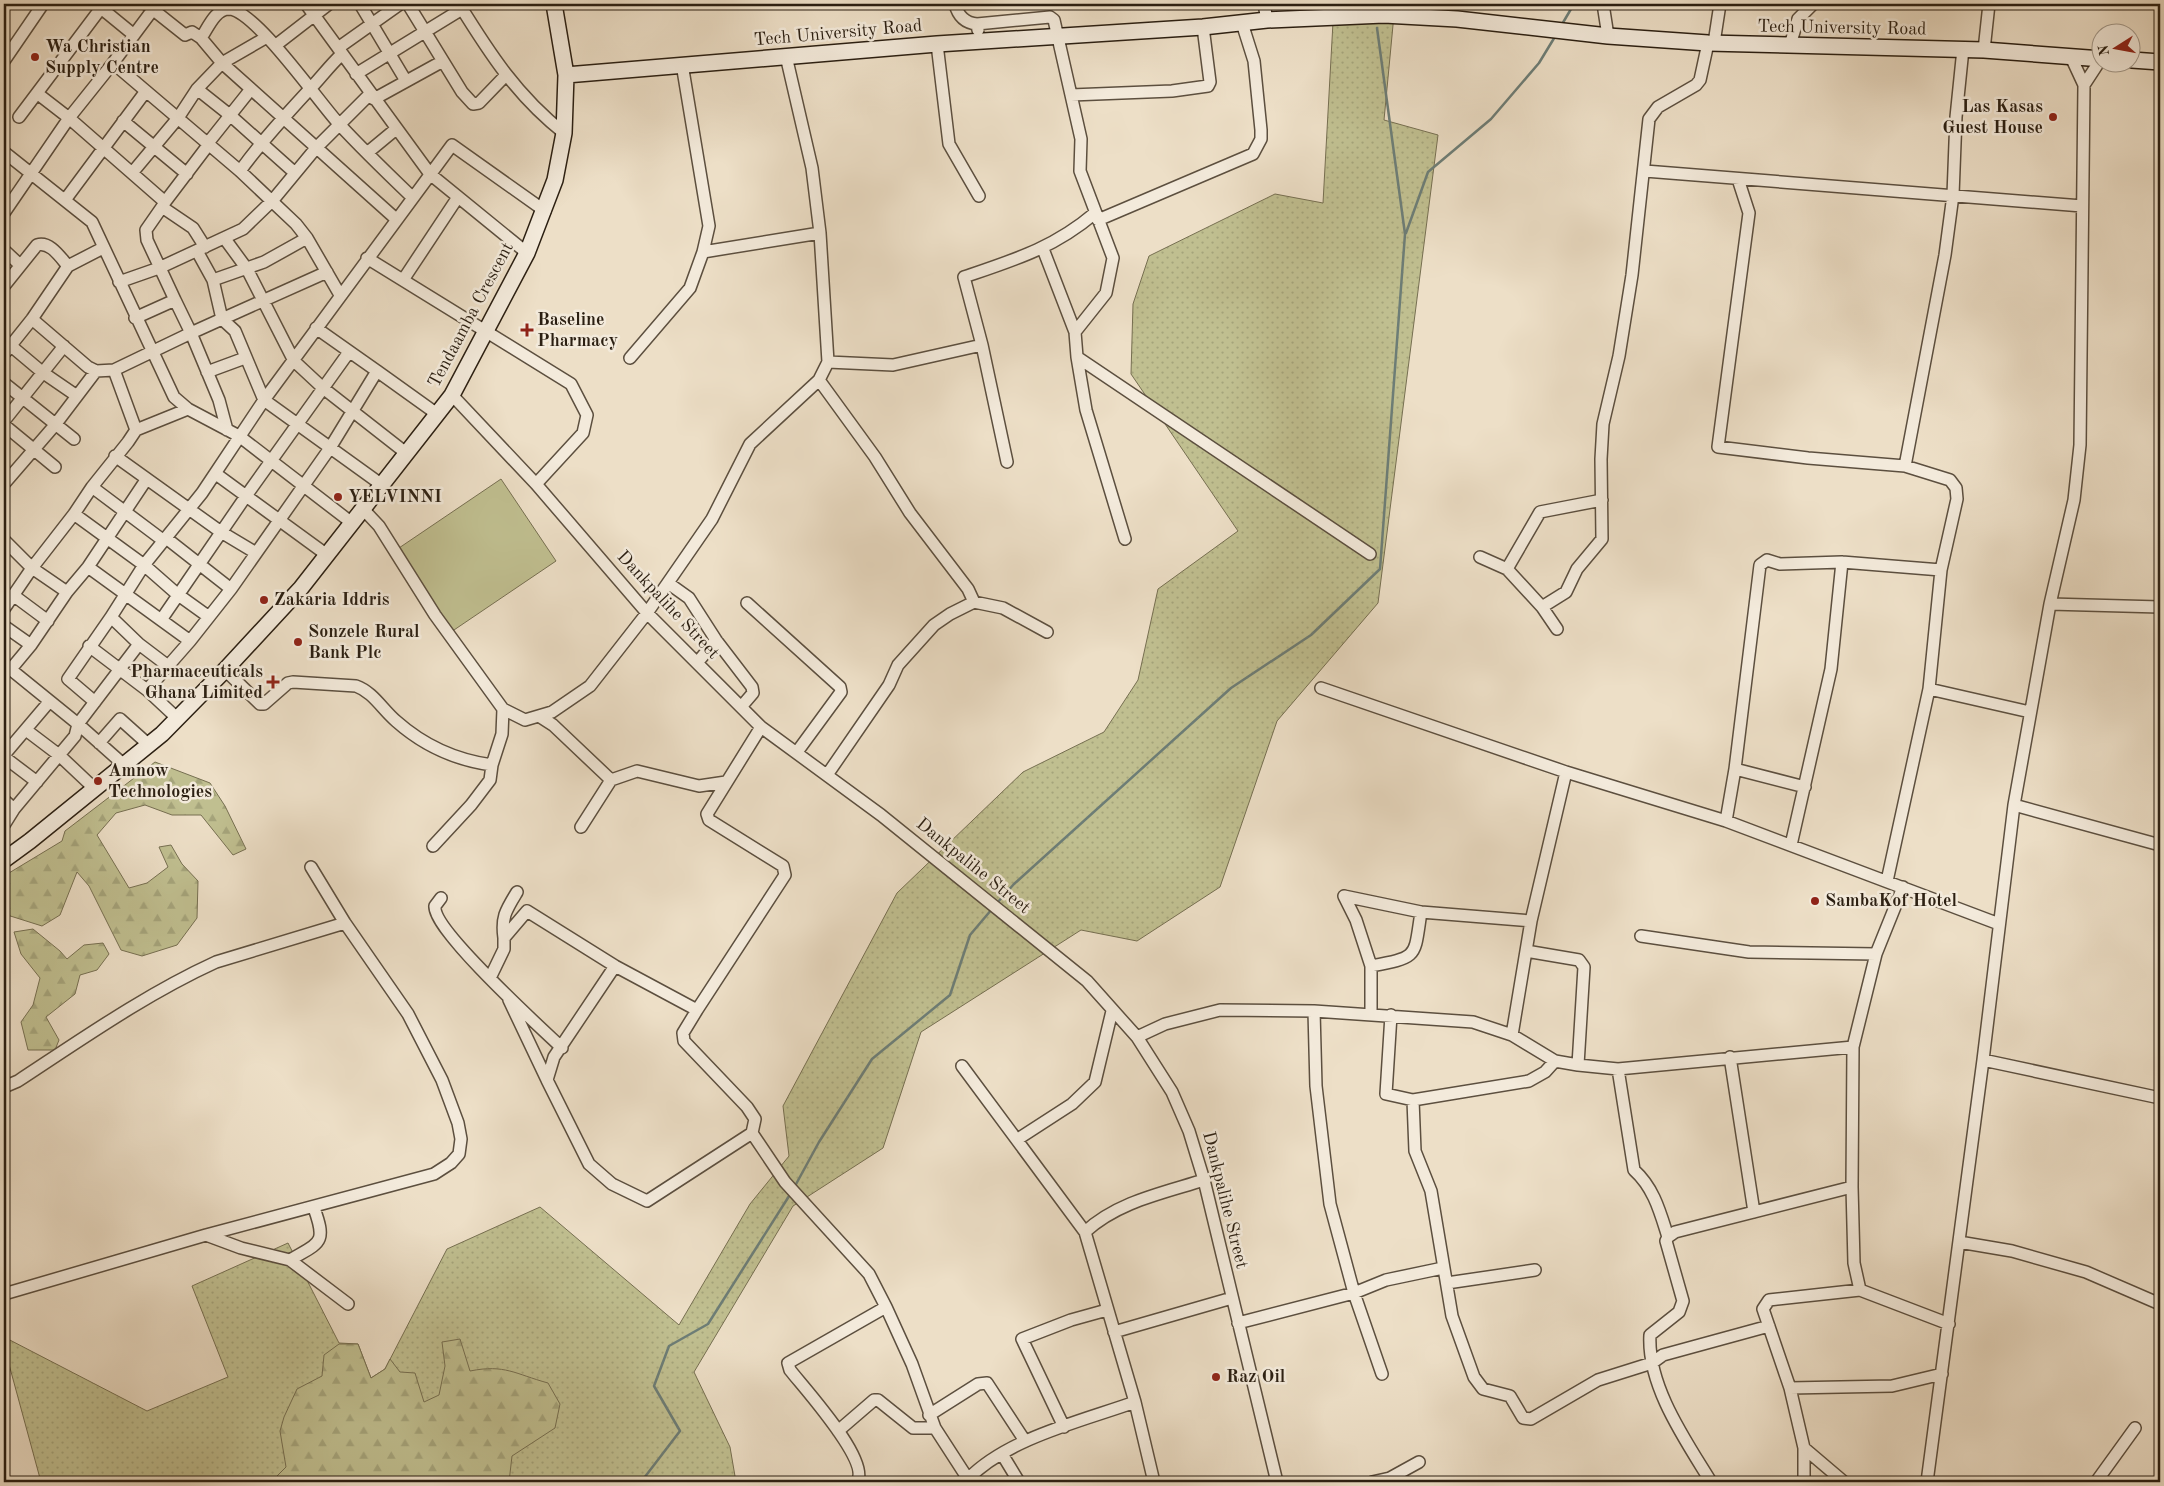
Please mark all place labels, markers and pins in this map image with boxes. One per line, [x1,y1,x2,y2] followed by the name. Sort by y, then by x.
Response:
[45,38,159,77] place label: Wa Christian Supply Centre
[29,51,41,63] marker: Wa Christian Supply Centre
[1942,98,2043,137] place label: Las Kasas Guest House
[2047,111,2059,123] marker: Las Kasas Guest House
[537,311,618,350] place label: Baseline Pharmacy
[521,324,533,336] marker: Baseline Pharmacy
[348,488,442,506] place label: YELVINNI
[332,491,344,503] marker: YELVINNI
[274,591,390,609] place label: Zakaria Iddris
[258,594,270,606] marker: Zakaria Iddris
[308,623,420,662] place label: Sonzele Rural Bank Plc
[292,636,304,648] marker: Sonzele Rural Bank Plc
[130,663,263,702] place label: Pharmaceuticals Ghana Limited
[267,676,279,688] marker: Pharmaceuticals Ghana Limited
[108,762,212,801] place label: Amnow Technologies
[92,775,104,787] marker: Amnow Technologies
[1825,892,1958,910] place label: SambaKof Hotel
[1809,895,1821,907] marker: SambaKof Hotel
[1226,1368,1286,1386] place label: Raz Oil
[1210,1371,1222,1383] marker: Raz Oil

